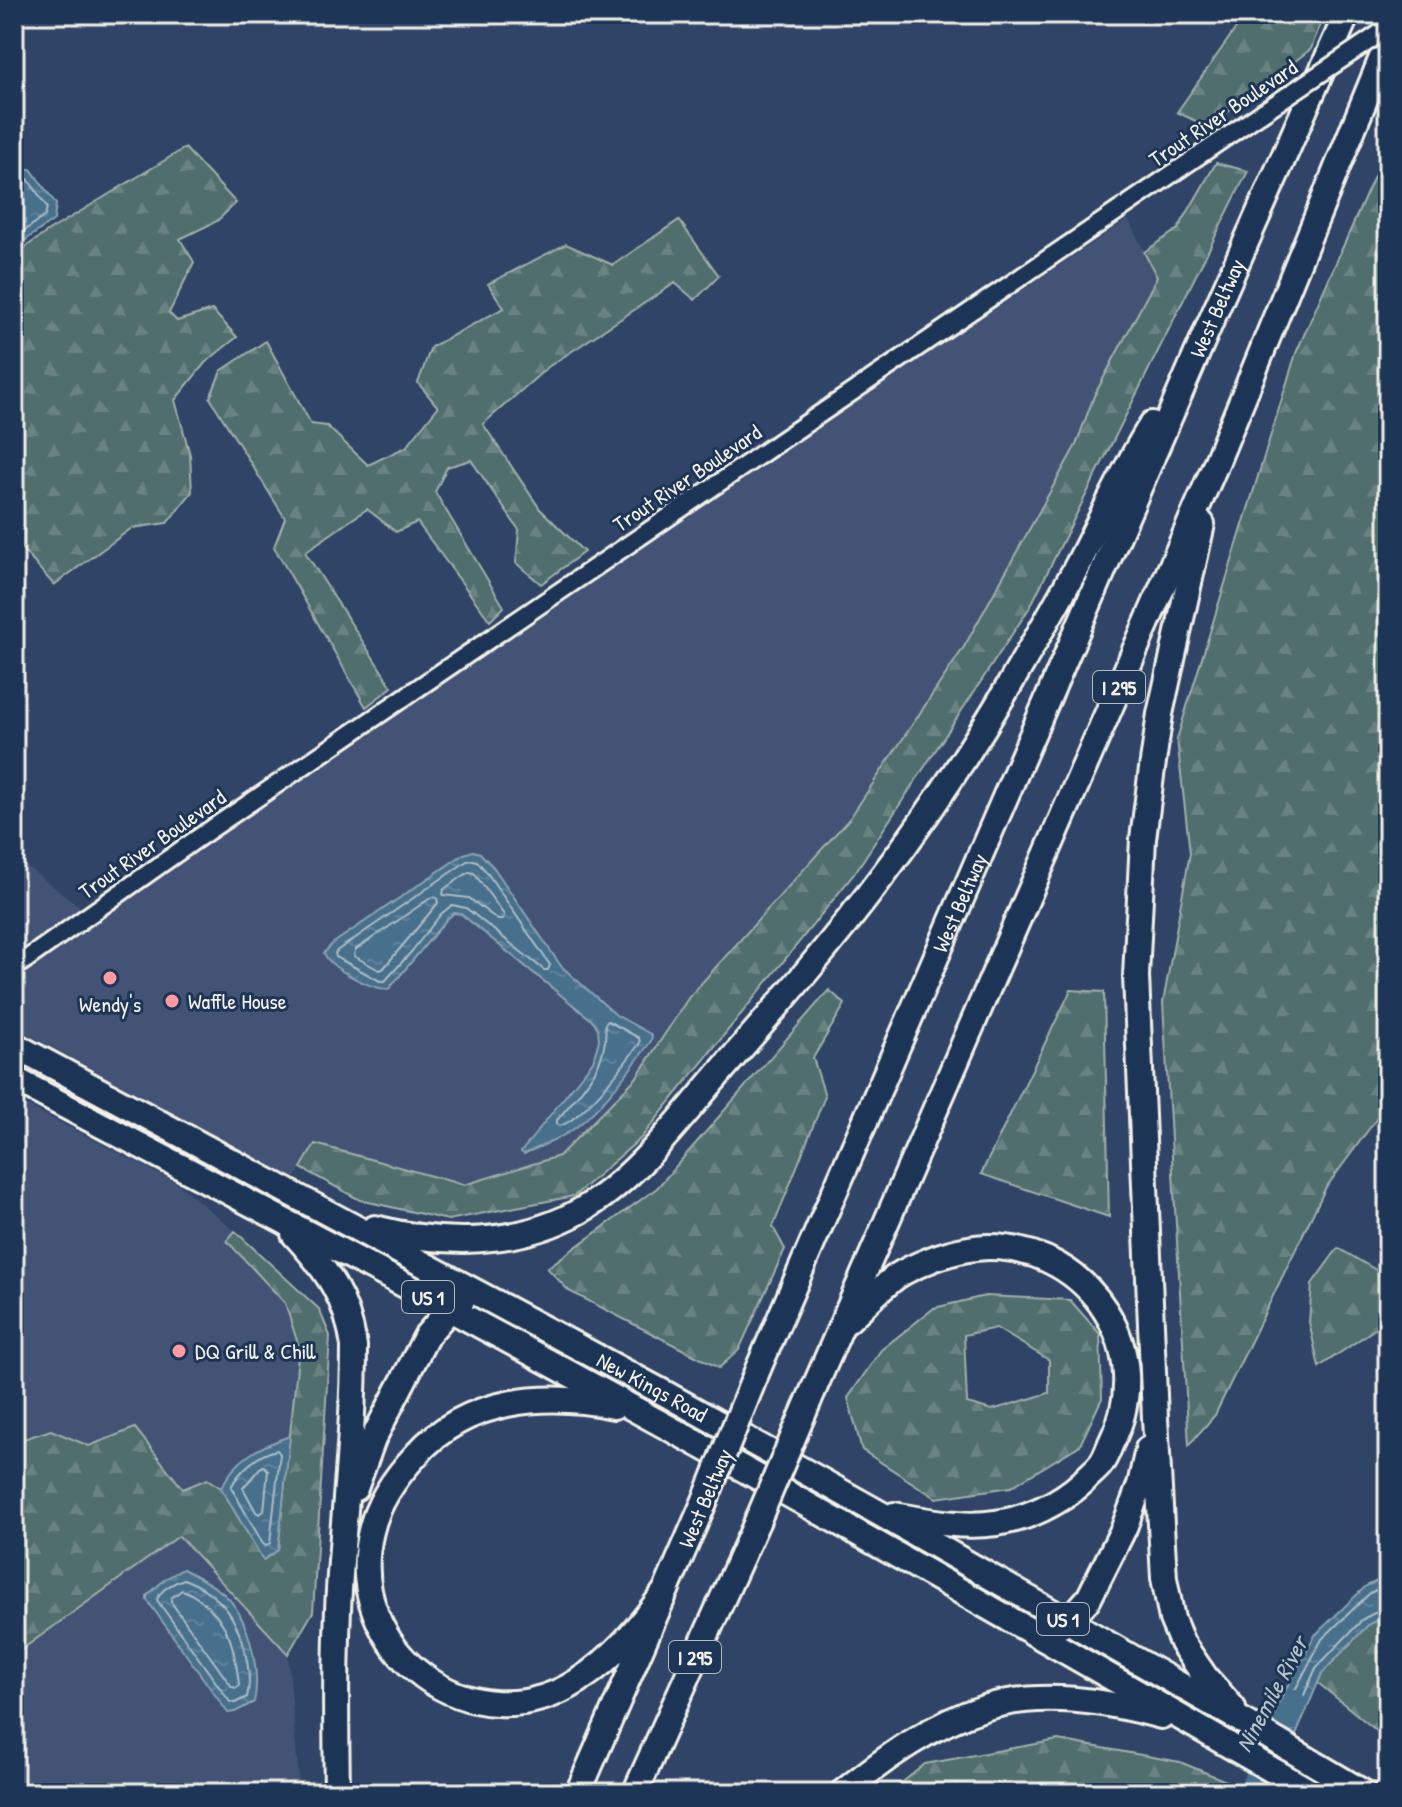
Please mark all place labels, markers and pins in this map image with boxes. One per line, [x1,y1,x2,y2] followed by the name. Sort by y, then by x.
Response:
[101,969,119,987] marker: Wendy's
[188,986,287,1016] place label: Waffle House
[79,989,141,1019] place label: Wendy's
[163,992,181,1010] marker: Waffle House
[195,1336,316,1366] place label: DQ Grill & Chill
[170,1342,188,1360] marker: DQ Grill & Chill

